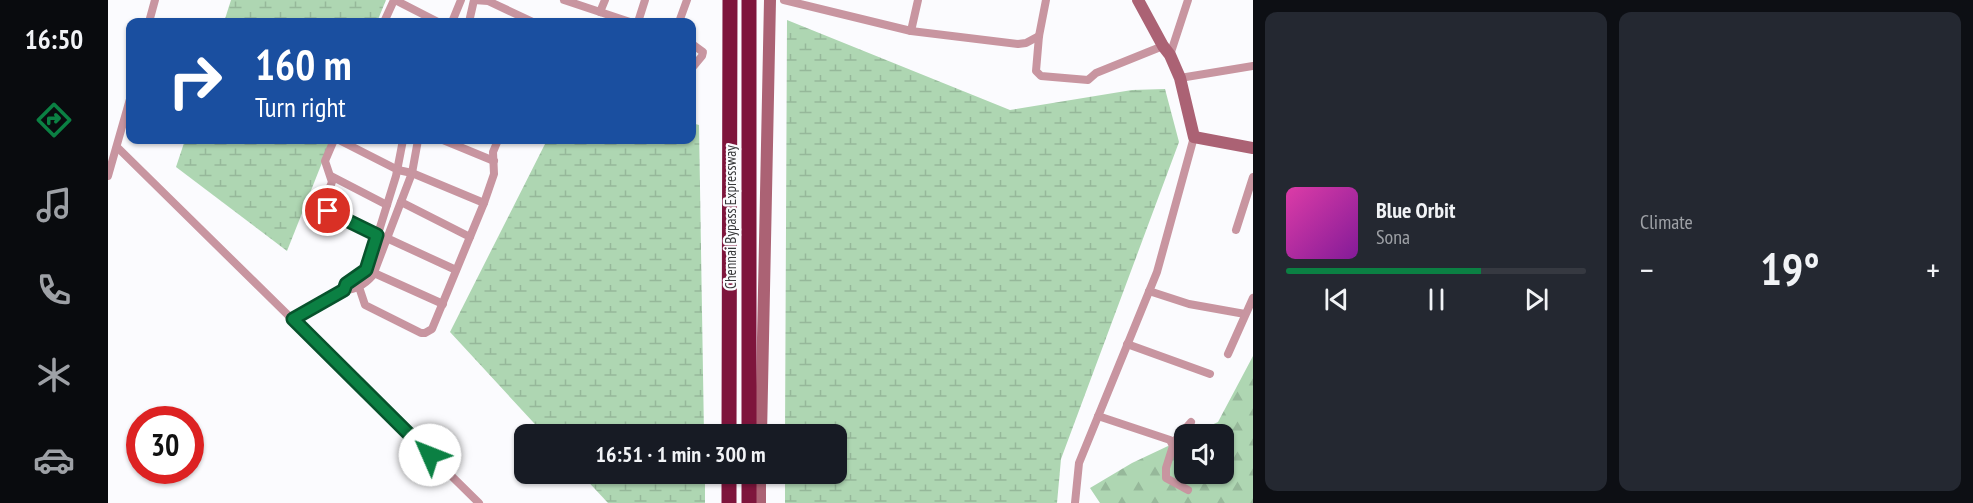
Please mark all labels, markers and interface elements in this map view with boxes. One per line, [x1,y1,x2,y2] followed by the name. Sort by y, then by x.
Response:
[25,22,83,56] text: 16:50
[255,37,352,92] text: 160 m
[156,42,234,120] icon: right
[255,90,346,124] text: Turn right
[33,99,75,141] icon: directions
[721,145,740,289] street label: Chennai Bypass Expressway
[33,184,75,226] icon: music
[302,185,353,236] pin
[311,194,344,227] icon: arrive
[1376,196,1455,224] text: Blue Orbit
[1640,209,1693,235] text: Climate
[1376,224,1410,250] text: Sona
[1760,239,1820,297] text: 19°
[1640,248,1654,291] text: −
[1926,248,1940,291] text: +
[33,269,75,311] icon: phone
[1320,283,1353,316] icon: previous
[1420,283,1453,316] icon: pause
[1520,283,1553,316] icon: next
[33,354,75,396] icon: climate
[126,406,204,484] speed limit sign: 30
[398,423,462,487] position arrow
[1174,424,1234,484] map controls
[1174,424,1234,484] button: sound
[33,439,75,481] icon: car
[595,440,766,468] text: 16:51 · 1 min · 300 m

